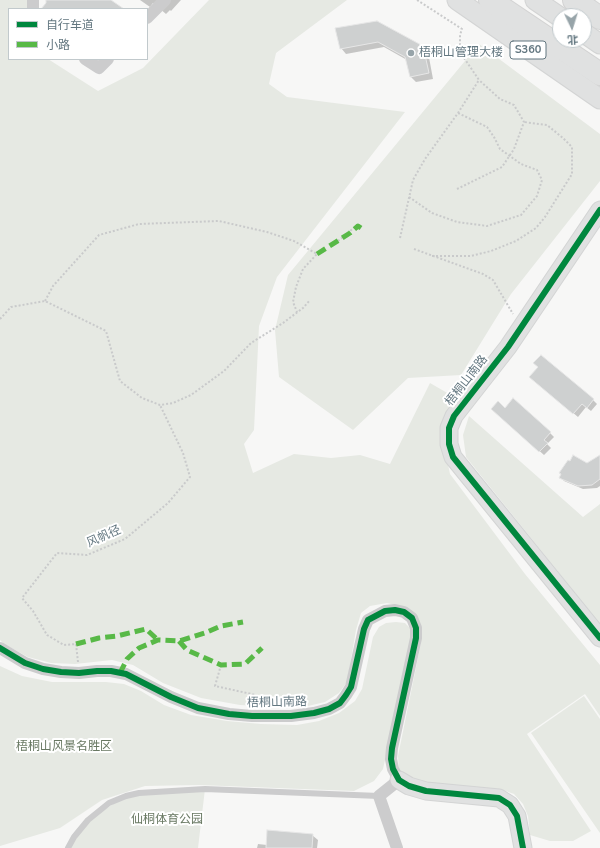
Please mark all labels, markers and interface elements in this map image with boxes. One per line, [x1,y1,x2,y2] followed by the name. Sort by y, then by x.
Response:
[8,8,148,60] legend
[552,8,592,48] north arrow
[46,17,94,33] text: 自行车道
[567,32,579,47] text: 北
[46,37,70,53] text: 小路
[510,41,546,59] road number: S360
[419,46,503,60] place label: 梧桐山管理大楼
[406,48,416,58] marker: 梧桐山管理大楼
[443,353,491,409] street label: 梧桐山南路
[85,523,123,551] street label: 风帆径
[247,695,307,711] street label: 梧桐山南路
[16,740,112,754] park label: 梧桐山风景名胜区
[131,813,203,827] park label: 仙桐体育公园

